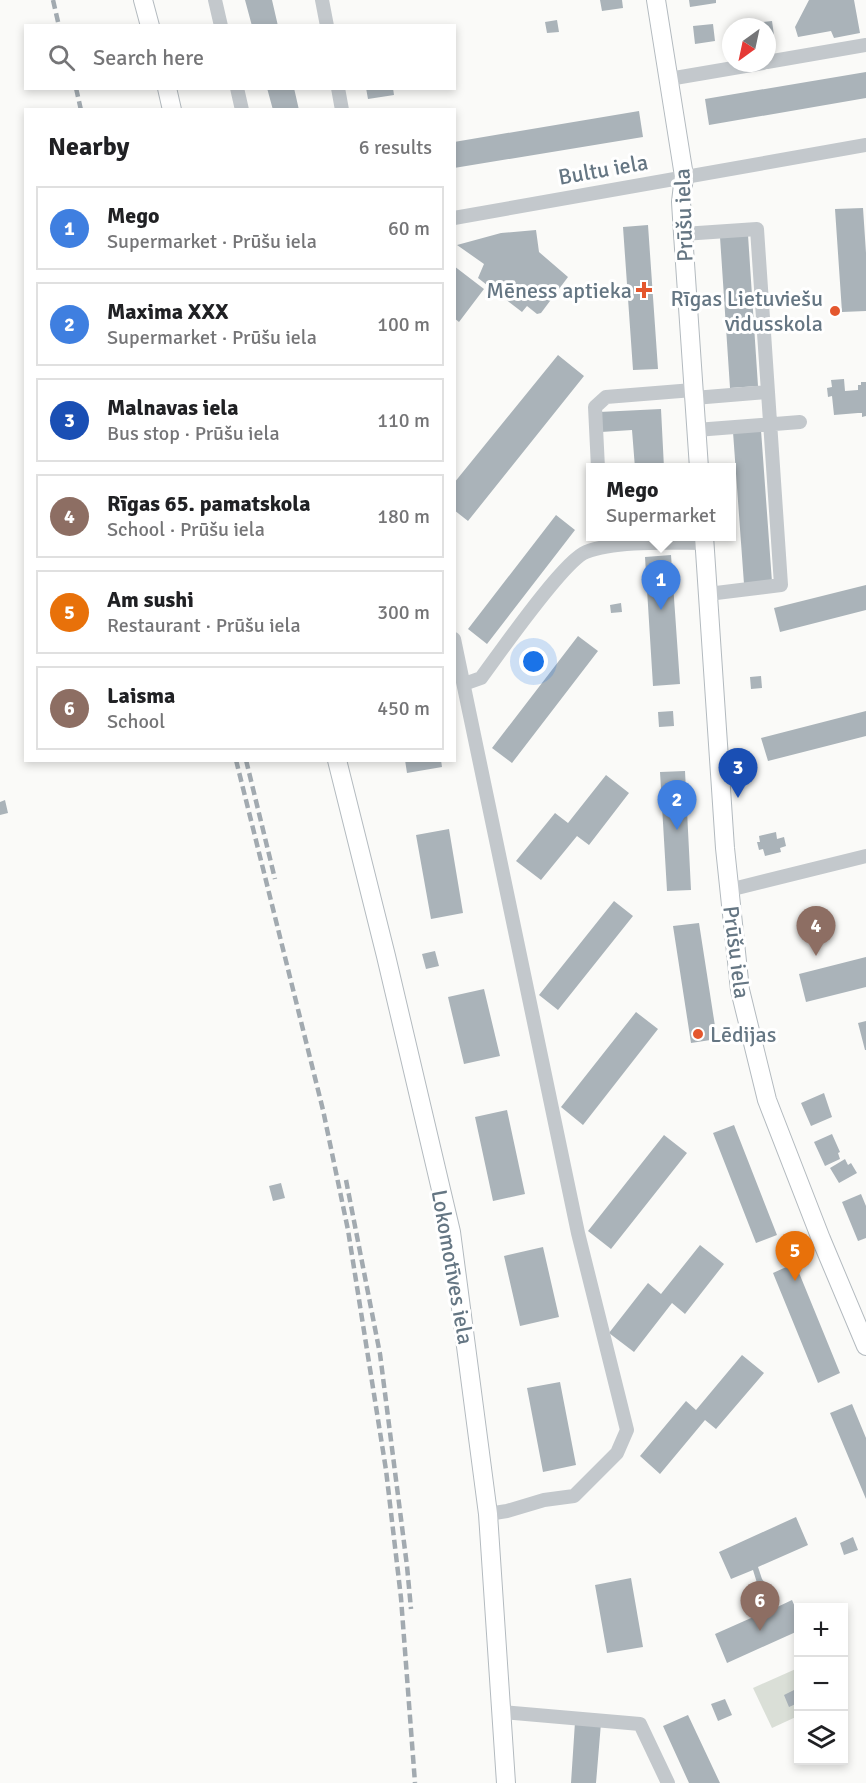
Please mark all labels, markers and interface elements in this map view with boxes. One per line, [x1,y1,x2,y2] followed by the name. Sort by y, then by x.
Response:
[722,18,776,72] north arrow
[24,24,456,90] search box
[45,41,78,74] icon: search
[93,44,204,71] text: Search here
[48,131,129,163] text: Nearby
[359,135,432,160] text: 6 results
[556,148,650,191] street label: Bultu iela
[668,168,699,262] street label: Prūšu iela
[107,202,160,229] text: Mego
[64,216,75,241] text: 1
[388,216,430,241] text: 60 m
[107,229,317,254] text: Supermarket · Prūšu iela
[486,277,632,304] place label: Mēness aptieka
[637,283,651,297] marker: Mēness aptieka
[670,285,823,337] place label: Rīgas Lietuviešu vidusskola
[107,298,229,325] text: Maxima XXX
[828,304,842,318] marker: Rīgas Lietuviešu vidusskola
[64,312,75,337] text: 2
[377,312,430,337] text: 100 m
[107,325,317,350] text: Supermarket · Prūšu iela
[107,394,239,421] text: Malnavas iela
[64,408,75,433] text: 3
[377,408,430,433] text: 110 m
[107,421,280,446] text: Bus stop · Prūšu iela
[586,463,736,541] popup
[606,476,658,503] text: Mego
[107,490,311,517] text: Rīgas 65. pamatskola
[606,503,716,528] text: Supermarket
[64,504,75,529] text: 4
[377,504,430,529] text: 180 m
[107,517,265,542] text: School · Prūšu iela
[642,560,680,610] pin: 1
[107,586,194,613] text: Am sushi
[64,600,75,625] text: 5
[377,600,430,625] text: 300 m
[107,613,301,638] text: Restaurant · Prūšu iela
[519,647,548,676] your location
[107,682,175,709] text: Laisma
[64,696,75,721] text: 6
[377,696,430,721] text: 450 m
[107,709,165,734] text: School
[718,748,758,798] pin: 3
[658,780,696,830] pin: 2
[717,904,756,1000] street label: Prūšu iela
[796,906,836,956] pin: 4
[710,1021,776,1048] place label: Lēdijas
[691,1027,705,1041] marker: Lēdijas
[426,1188,479,1347] street label: Lokomotīves iela
[776,1232,814,1281] pin: 5
[740,1582,780,1631] pin: 6
[794,1603,848,1765] map controls
[794,1603,848,1657] button: +
[794,1657,848,1711] button: −
[794,1711,848,1765] button: layers

